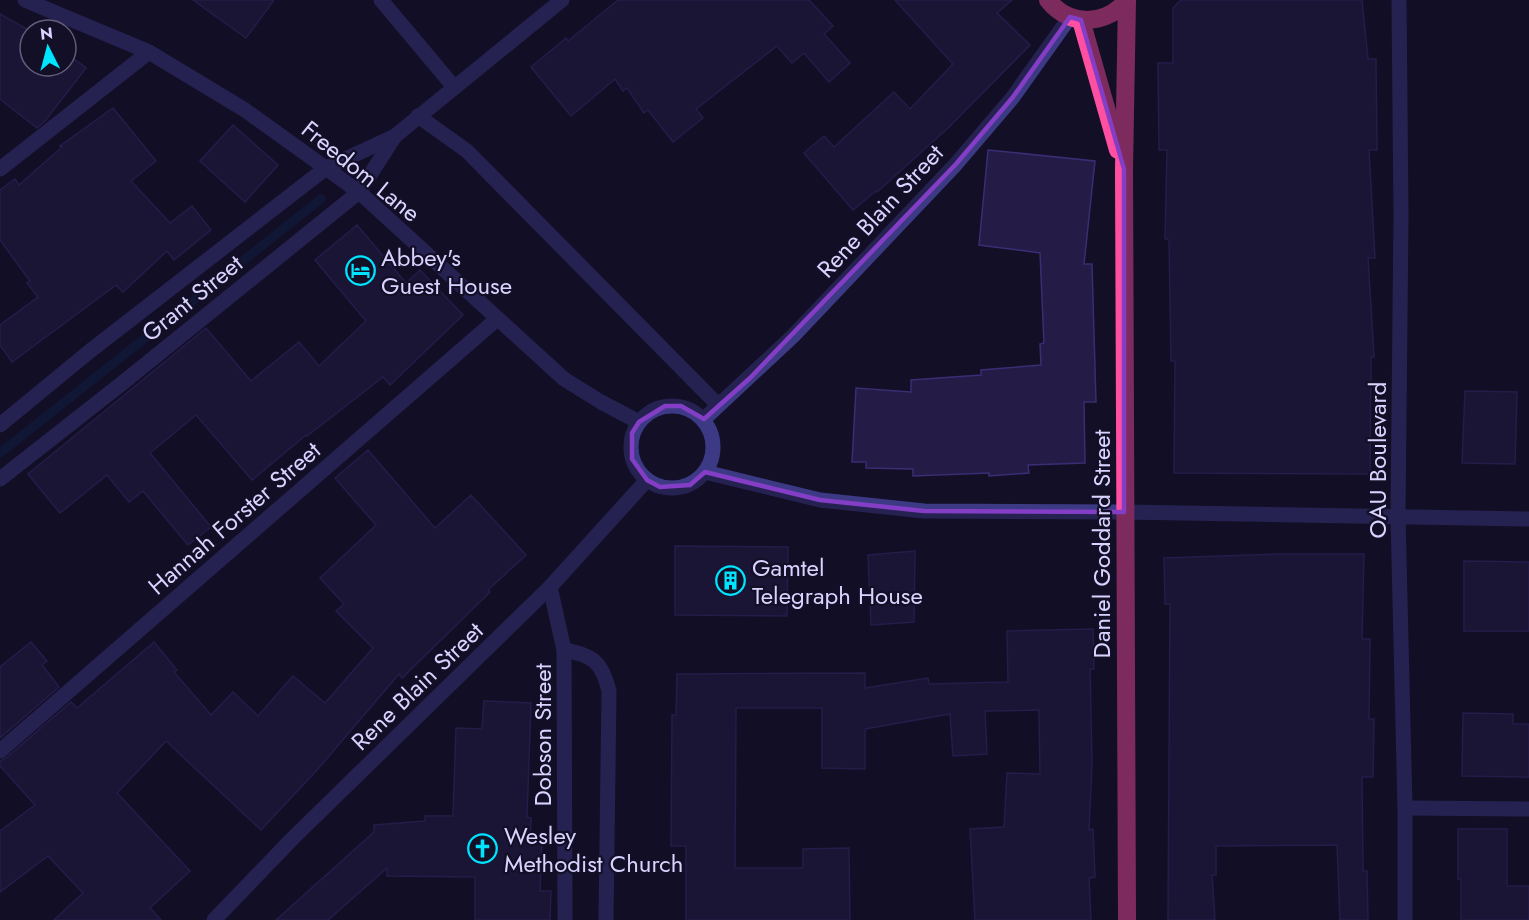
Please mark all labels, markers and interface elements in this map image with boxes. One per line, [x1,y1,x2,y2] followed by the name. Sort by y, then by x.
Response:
[18,18,78,78] north arrow
[39,21,54,46] text: N
[294,112,428,230] street label: Freedom Lane
[809,136,952,286] street label: Rene Blain Street
[381,240,512,303] place label: Abbey's Guest House
[134,246,250,350] street label: Grant Street
[344,255,376,287] hotel icon: Abbey's Guest House
[1360,382,1395,538] street label: OAU Boulevard
[1084,429,1119,658] street label: Daniel Goddard Street
[140,433,328,603] street label: Hannah Forster Street
[752,550,923,613] place label: Gamtel Telegraph House
[715,565,747,597] building icon: Gamtel Telegraph House
[343,614,491,758] street label: Rene Blain Street
[525,663,560,806] street label: Dobson Street
[504,818,683,881] place label: Wesley Methodist Church
[467,833,499,865] church icon: Wesley Methodist Church

